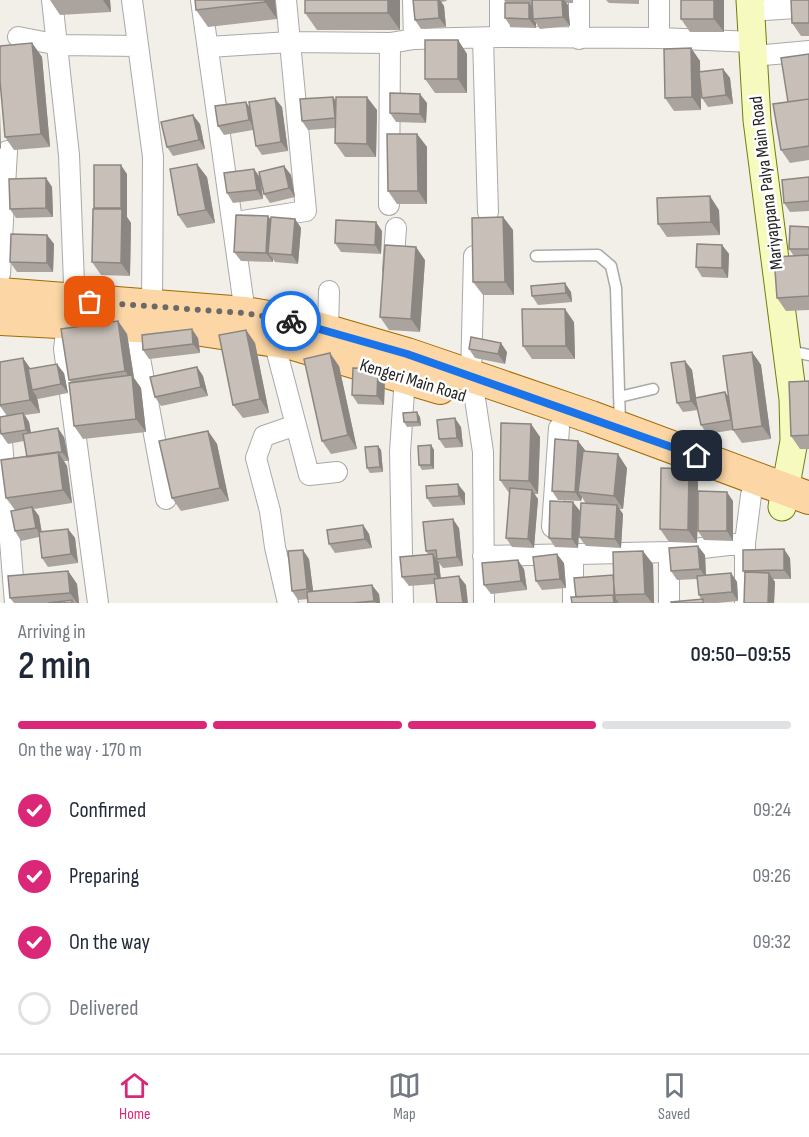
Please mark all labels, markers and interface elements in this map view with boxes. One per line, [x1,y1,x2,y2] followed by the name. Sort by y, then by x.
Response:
[745,95,788,271] street label: Mariyappana Palya Main Road
[64,276,115,327] pin
[73,285,106,318] icon: bag
[261,291,321,351] courier
[275,305,308,338] icon: bike
[357,354,469,407] street label: Kengeri Main Road
[671,430,722,481] pin
[680,439,713,472] icon: home
[18,620,86,644] text: Arriving in
[690,641,791,668] text: 09:50–09:55
[18,643,91,690] text: 2 min
[18,738,142,762] text: On the way · 170 m
[18,794,51,827] icon: check
[69,797,146,824] text: Confirmed
[753,798,791,822] text: 09:24
[18,860,51,893] icon: check
[69,863,139,890] text: Preparing
[752,864,791,888] text: 09:26
[18,926,51,959] icon: check
[69,929,150,956] text: On the way
[753,930,791,954] text: 09:32
[69,995,138,1022] text: Delivered
[118,1069,151,1124] tab: Home
[388,1069,421,1124] tab: Map
[658,1069,691,1124] tab: Saved

